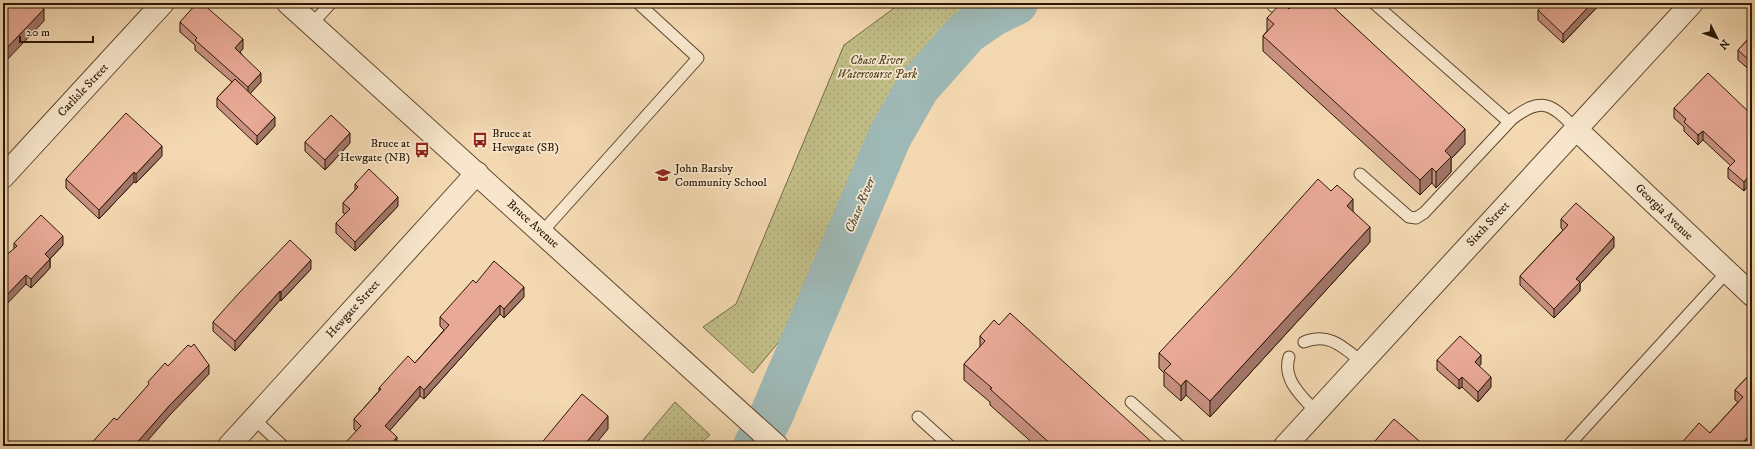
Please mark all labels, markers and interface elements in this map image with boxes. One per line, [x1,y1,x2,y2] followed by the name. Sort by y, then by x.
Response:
[20,18,93,44] scale bar
[1697,18,1737,58] north arrow
[26,25,50,40] text: 20 m
[1715,36,1732,52] text: N
[837,53,917,82] park label: Chase River Watercourse Park
[54,60,112,120] street label: Carlisle Street
[492,126,559,155] place label: Bruce at Hewgate (SB)
[471,131,489,149] bus stop icon: Bruce at Hewgate (SB)
[340,136,410,165] place label: Bruce at Hewgate (NB)
[413,141,431,159] bus stop icon: Bruce at Hewgate (NB)
[674,161,767,190] place label: John Barsby Community School
[654,166,672,184] school or university icon: John Barsby Community School
[841,174,879,235] water label: Chase River
[1632,181,1696,243] street label: Georgia Avenue
[504,197,562,251] street label: Bruce Avenue
[1463,198,1513,250] street label: Sixth Street
[323,277,383,341] street label: Hewgate Street

